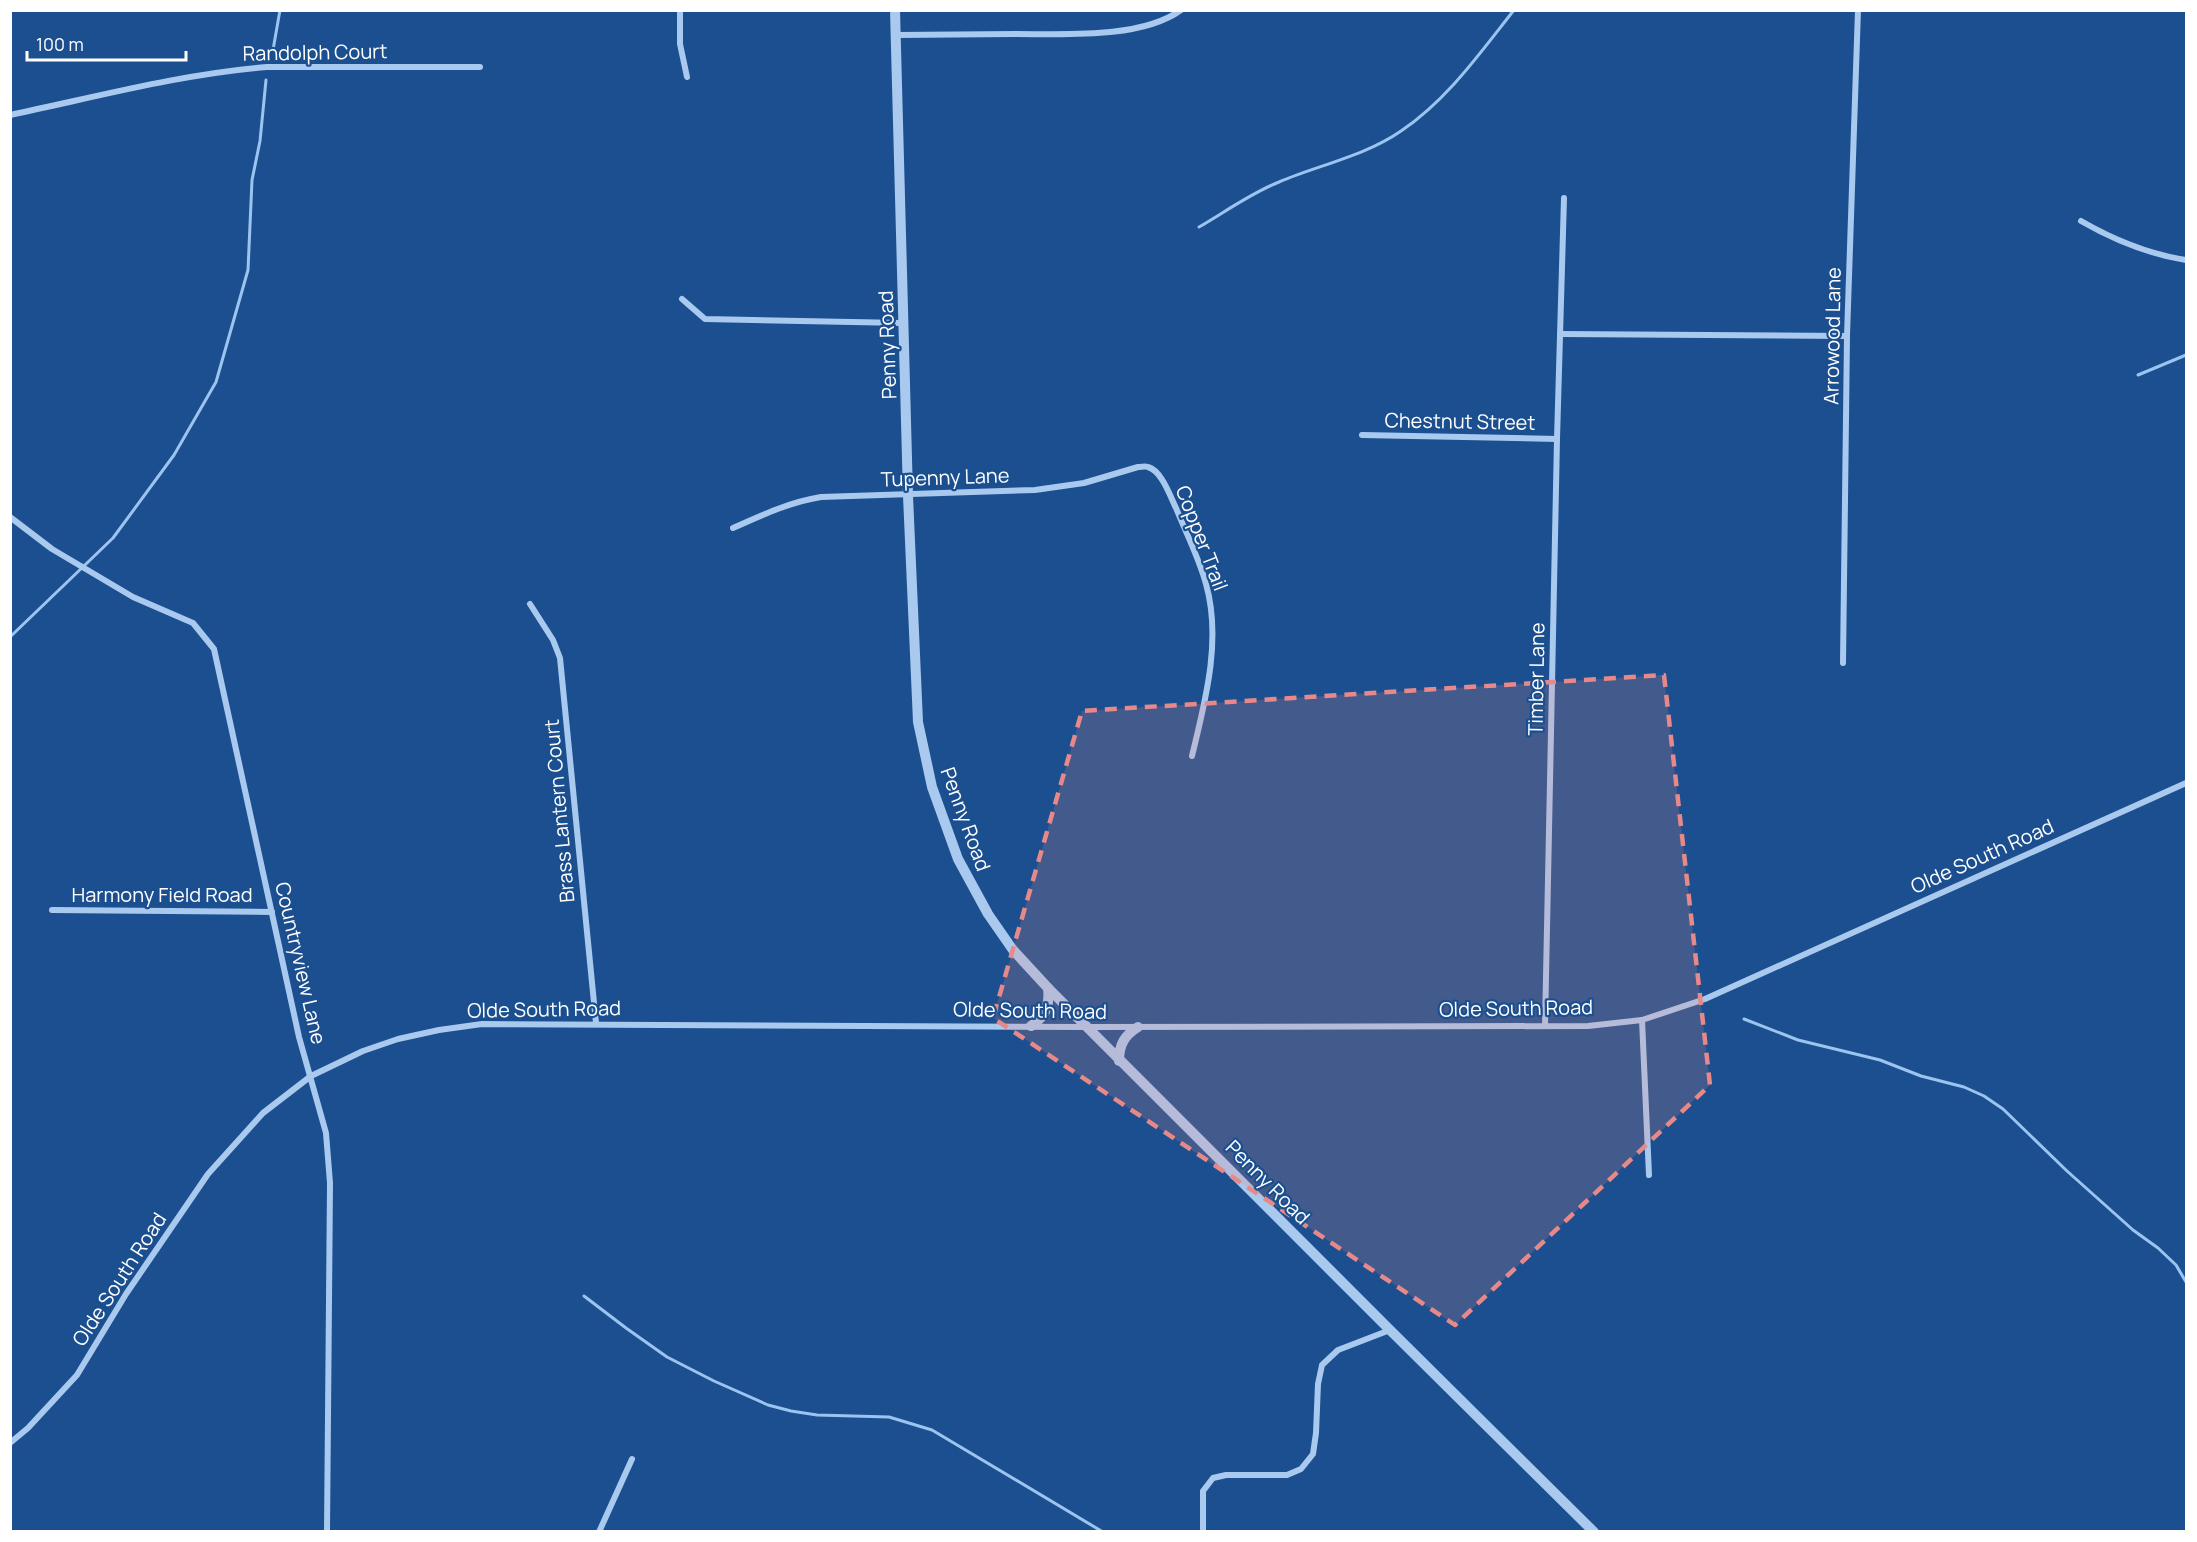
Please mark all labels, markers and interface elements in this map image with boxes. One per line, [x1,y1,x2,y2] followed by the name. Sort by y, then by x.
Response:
[27,24,186,62] scale bar
[36,32,84,56] text: 100 m
[242,37,388,67] street label: Randolph Court
[1817,267,1847,405] street label: Arrowood Lane
[872,290,902,400] street label: Penny Road
[1384,406,1536,436] street label: Chestnut Street
[880,461,1010,493] street label: Tupenny Lane
[1170,481,1234,595] street label: Copper Trail
[1522,622,1550,736] street label: Timber Lane
[538,718,580,904] street label: Brass Lantern Court
[935,763,997,875] street label: Penny Road
[1906,812,2058,900] street label: Olde South Road
[269,879,333,1047] street label: Countryview Lane
[71,881,253,908] street label: Harmony Field Road
[1439,993,1593,1023] street label: Olde South Road
[467,994,621,1024] street label: Olde South Road
[953,995,1107,1025] street label: Olde South Road
[1220,1134,1316,1230] street label: Penny Road
[66,1207,172,1351] street label: Olde South Road

